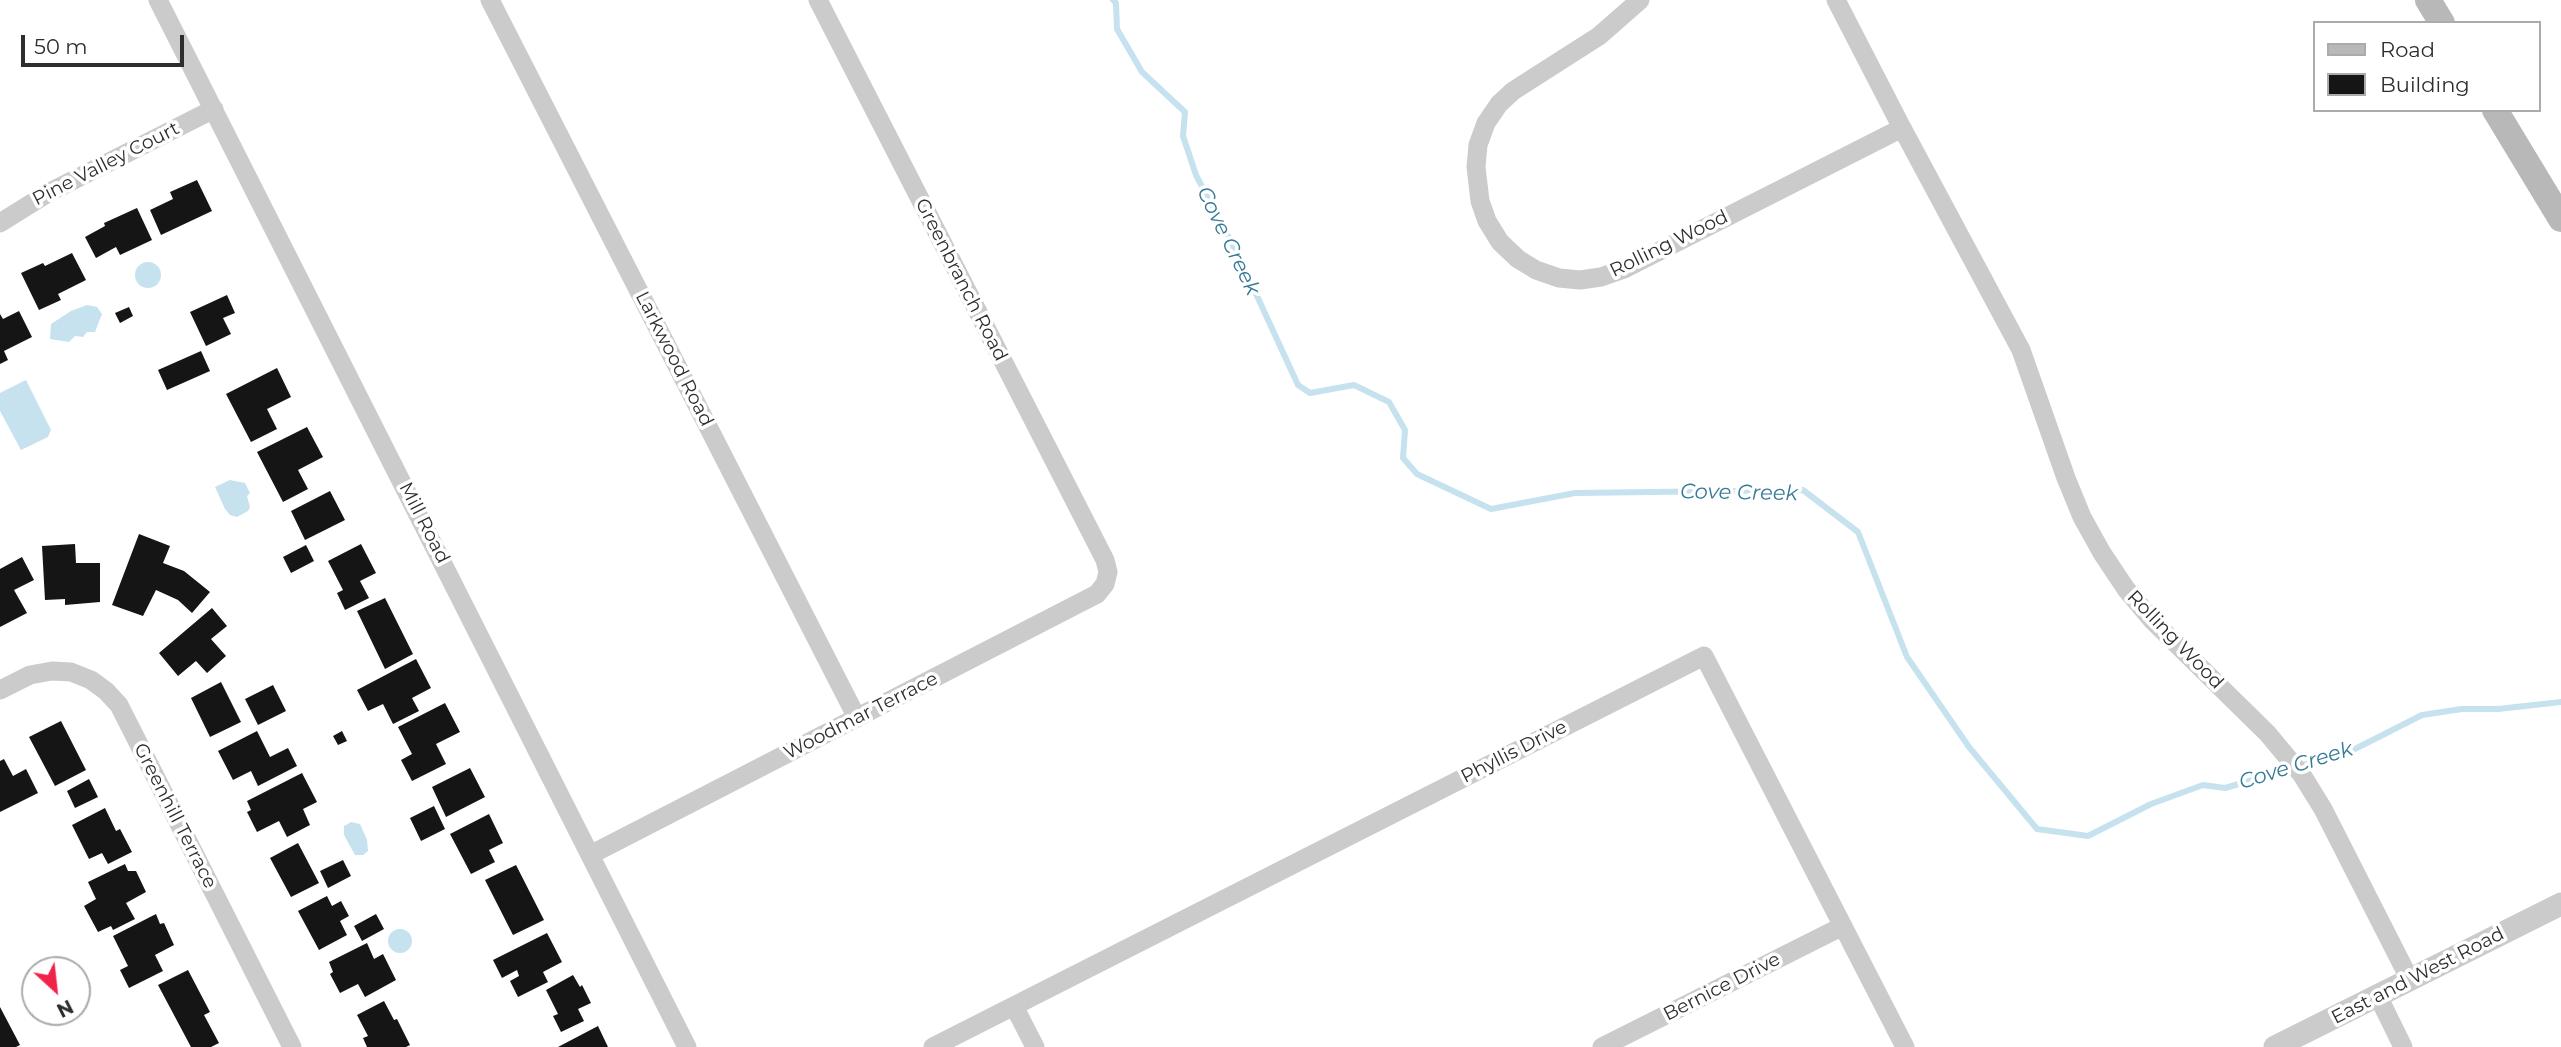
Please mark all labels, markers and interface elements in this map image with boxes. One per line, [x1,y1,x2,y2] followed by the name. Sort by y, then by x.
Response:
[24,21,187,65] scale bar
[2312,21,2540,112] legend
[34,34,88,59] text: 50 m
[2380,37,2435,62] text: Road
[2380,72,2470,97] text: Building
[29,117,183,211] street label: Pine Valley Court
[1191,183,1265,299] water label: Cove Creek
[910,195,1012,365] street label: Greenbranch Road
[1606,206,1732,282] street label: Rolling Wood
[630,288,718,430] street label: Larkwood Road
[394,479,454,567] street label: Mill Road
[1680,479,1798,507] water label: Cove Creek
[2122,586,2228,694] street label: Rolling Wood
[780,667,942,765] street label: Woodmar Terrace
[1457,716,1571,788] street label: Phyllis Drive
[2236,737,2356,795] water label: Cove Creek
[129,740,221,892] street label: Greenhill Terrace
[2328,923,2508,1029] street label: East and West Road
[1660,948,1784,1026] street label: Bernice Drive
[21,956,91,1026] north arrow
[53,995,77,1022] text: N

